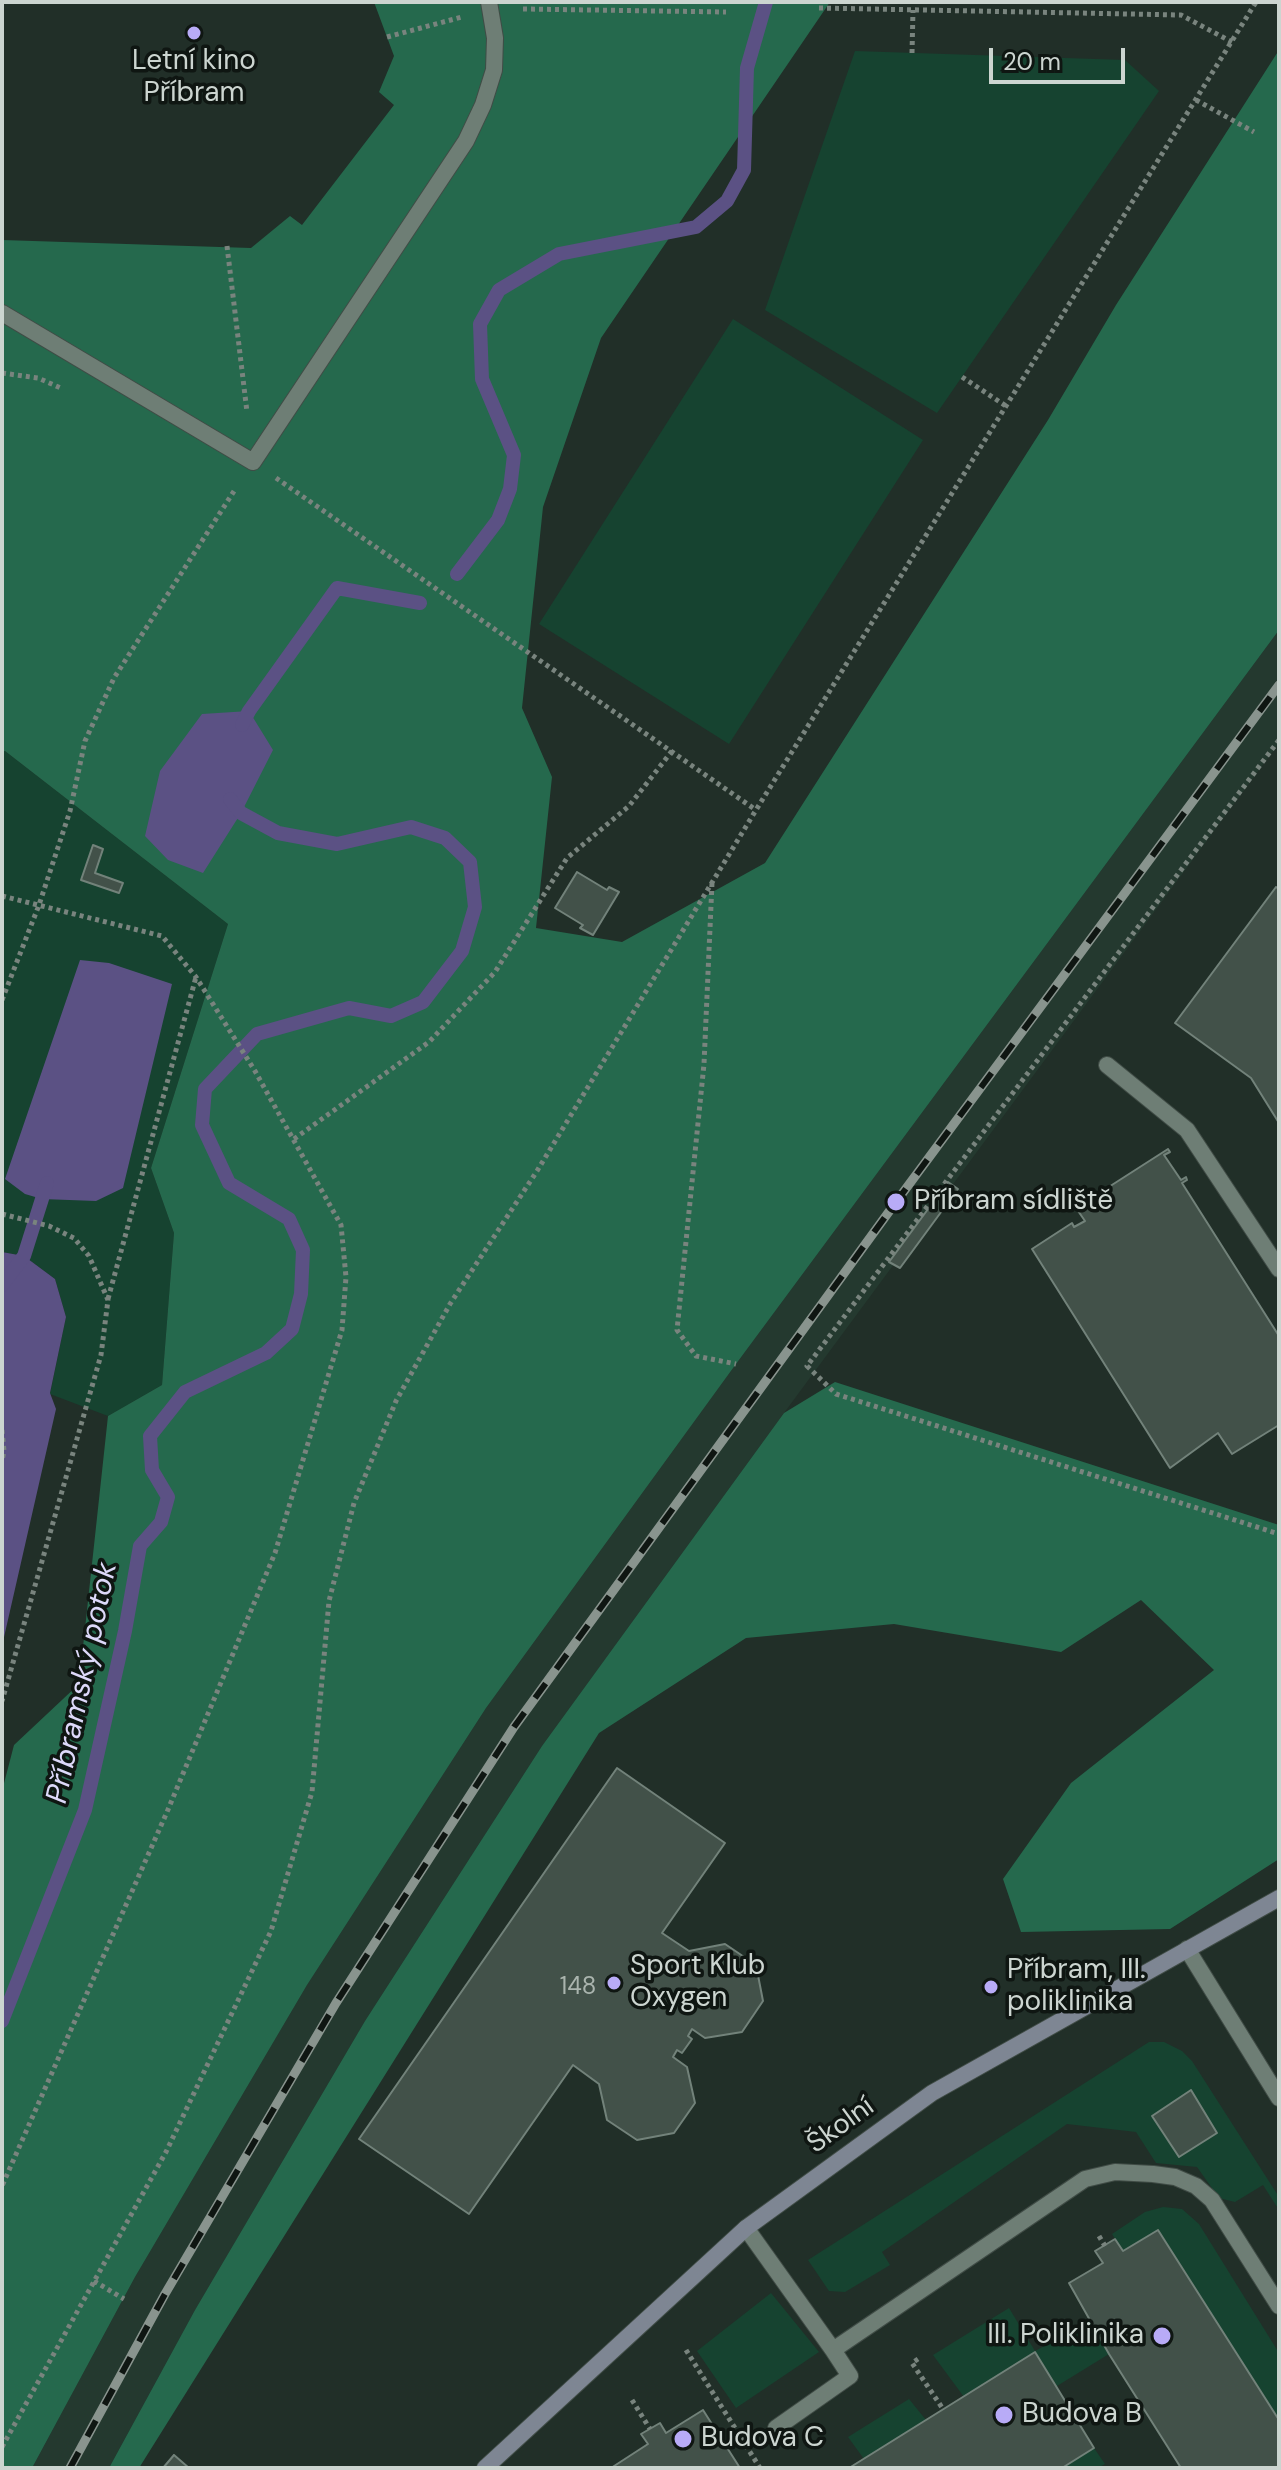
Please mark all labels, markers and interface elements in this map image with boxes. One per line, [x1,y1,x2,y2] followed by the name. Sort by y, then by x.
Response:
[185,24,203,42] marker: Letní kino Příbram
[993,32,1129,82] scale bar
[132,45,256,111] place label: Letní kino Příbram
[1003,46,1061,77] text: 20 m
[914,1185,1113,1219] place label: Příbram sídliště
[885,1191,907,1213] marker: Příbram sídliště
[40,1559,126,1807] water label: Příbramský potok
[630,1950,765,2016] place label: Sport Klub Oxygen
[1007,1954,1146,2020] place label: Příbram, III. poliklinika
[560,1974,596,2002] house number: 148
[605,1974,623,1992] marker: Sport Klub Oxygen
[982,1978,1000,1996] marker: Příbram, III. poliklinika
[801,2091,881,2161] street label: Školní
[987,2319,1144,2353] place label: III. Poliklinika
[1151,2325,1173,2347] marker: III. Poliklinika
[1022,2398,1142,2432] place label: Budova B
[993,2404,1015,2426] marker: Budova B
[701,2422,824,2456] place label: Budova C
[672,2428,694,2450] marker: Budova C

